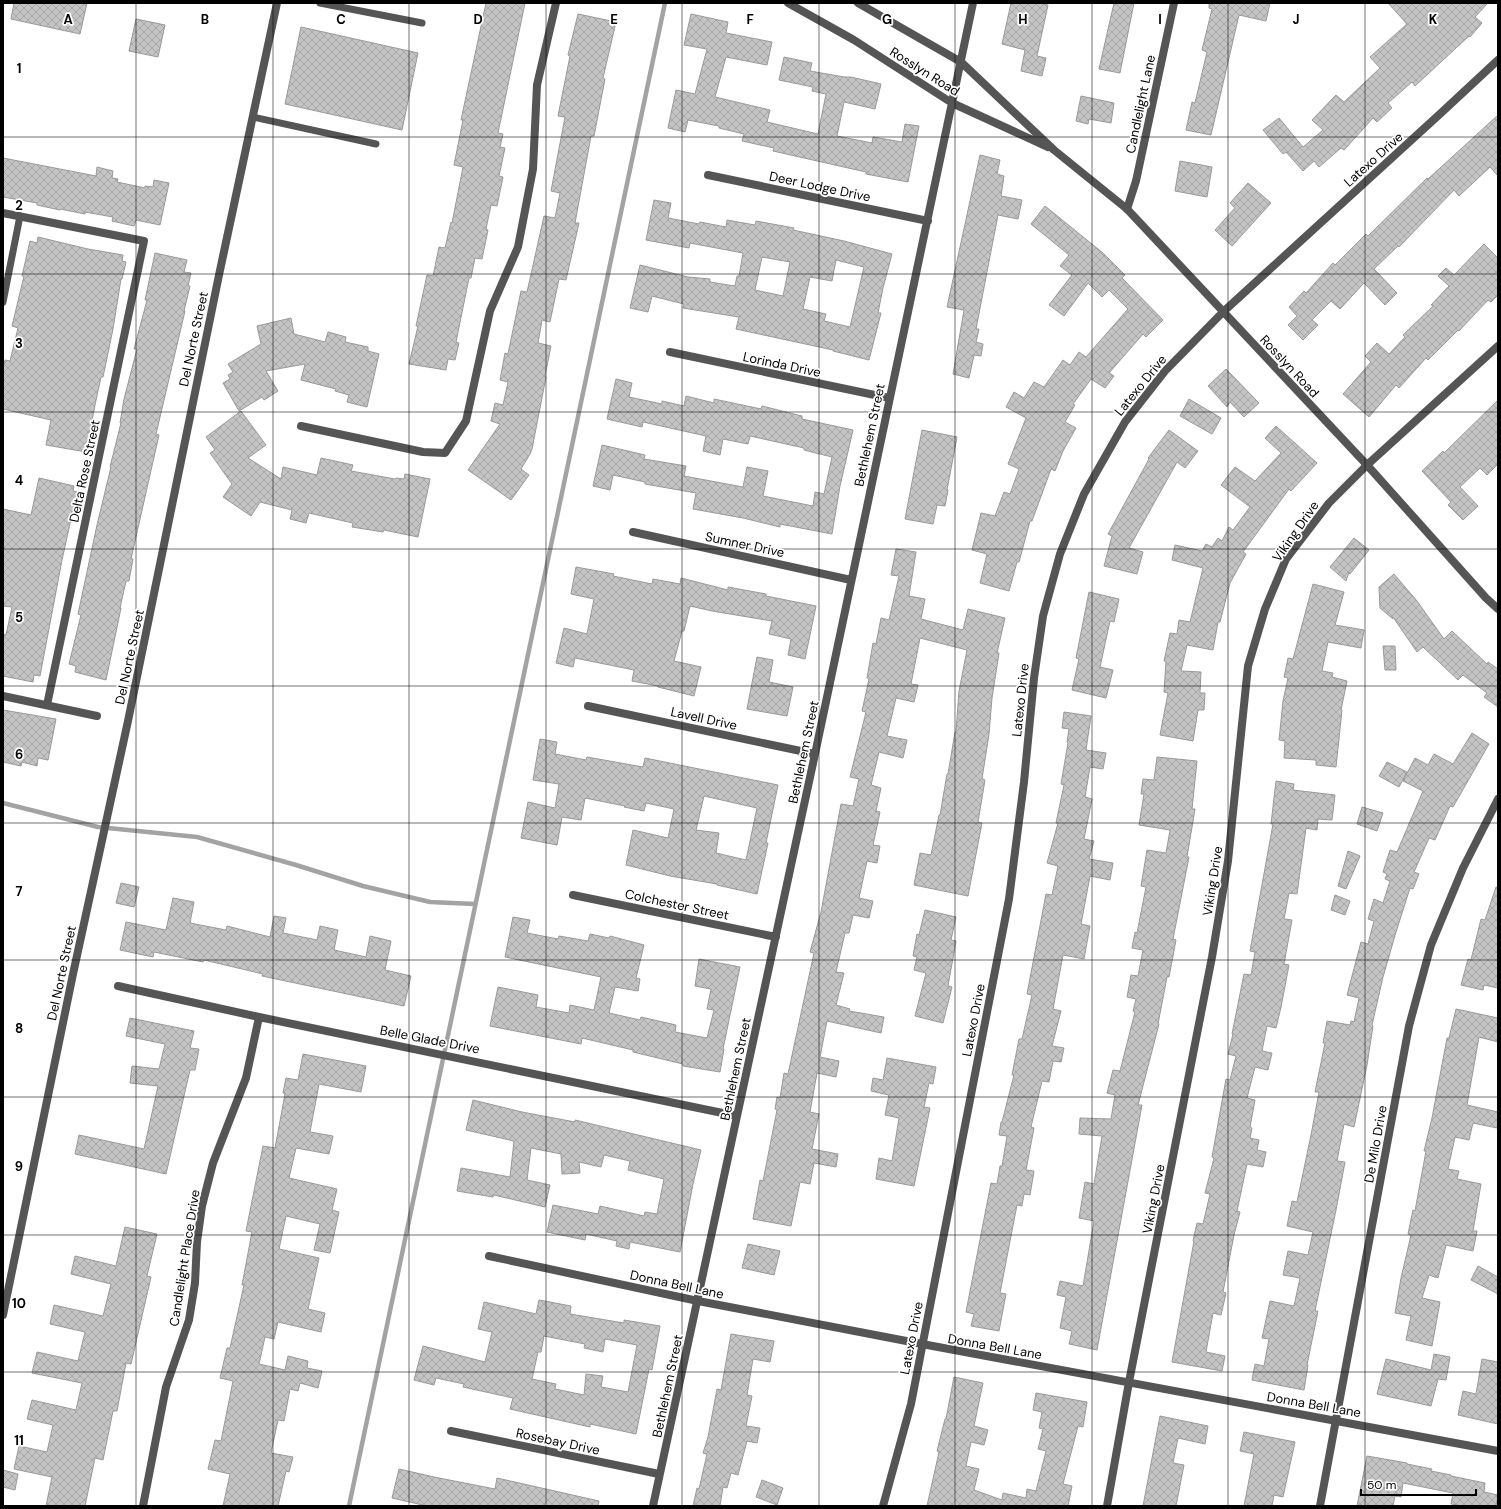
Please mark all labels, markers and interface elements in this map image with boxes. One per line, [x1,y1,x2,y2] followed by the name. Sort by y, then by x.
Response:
[63,11,73,28] text: A
[201,11,209,28] text: B
[336,11,346,28] text: C
[473,11,483,28] text: D
[610,11,618,28] text: E
[746,11,754,28] text: F
[882,11,892,28] text: G
[1018,11,1028,28] text: H
[1158,11,1162,28] text: I
[1292,11,1300,28] text: J
[1429,11,1438,28] text: K
[887,43,963,100] street label: Rosslyn Road
[1122,53,1159,155] street label: Candlelight Lane
[17,60,21,77] text: 1
[1340,128,1406,190] street label: Latexo Drive
[768,167,872,206] street label: Deer Lodge Drive
[15,197,23,214] text: 2
[175,290,212,388] street label: Del Norte Street
[1256,332,1323,401] street label: Rosslyn Road
[15,335,23,352] text: 3
[741,348,822,381] street label: Lorinda Drive
[1111,351,1170,419] street label: Latexo Drive
[850,382,889,488] street label: Bethlehem Street
[65,418,104,524] street label: Delta Rose Street
[15,472,23,489] text: 4
[1268,498,1323,565] street label: Viking Drive
[704,528,786,561] street label: Sumner Drive
[111,608,148,706] street label: Del Norte Street
[15,609,23,626] text: 5
[1008,662,1033,738] street label: Latexo Drive
[784,699,823,805] street label: Bethlehem Street
[669,703,739,734] street label: Lavell Drive
[15,746,23,763] text: 6
[1199,845,1226,917] street label: Viking Drive
[16,883,23,900] text: 7
[623,885,730,924] street label: Colchester Street
[43,924,80,1022] street label: Del Norte Street
[958,982,989,1058] street label: Latexo Drive
[716,1016,755,1122] street label: Bethlehem Street
[15,1020,23,1037] text: 8
[378,1021,481,1058] street label: Belle Glade Drive
[1360,1104,1391,1184] street label: De Milo Drive
[15,1158,23,1175] text: 9
[1138,1163,1169,1235] street label: Viking Drive
[165,1189,204,1328] street label: Candlelight Place Drive
[628,1266,725,1303] street label: Donna Bell Lane
[12,1295,26,1312] text: 10
[896,1300,927,1376] street label: Latexo Drive
[946,1330,1043,1363] street label: Donna Bell Lane
[648,1333,687,1439] street label: Bethlehem Street
[1265,1388,1362,1421] street label: Donna Bell Lane
[514,1424,601,1459] street label: Rosebay Drive
[14,1432,24,1449] text: 11
[1361,1471,1476,1497] scale bar
[1367,1477,1396,1493] text: 50 m

